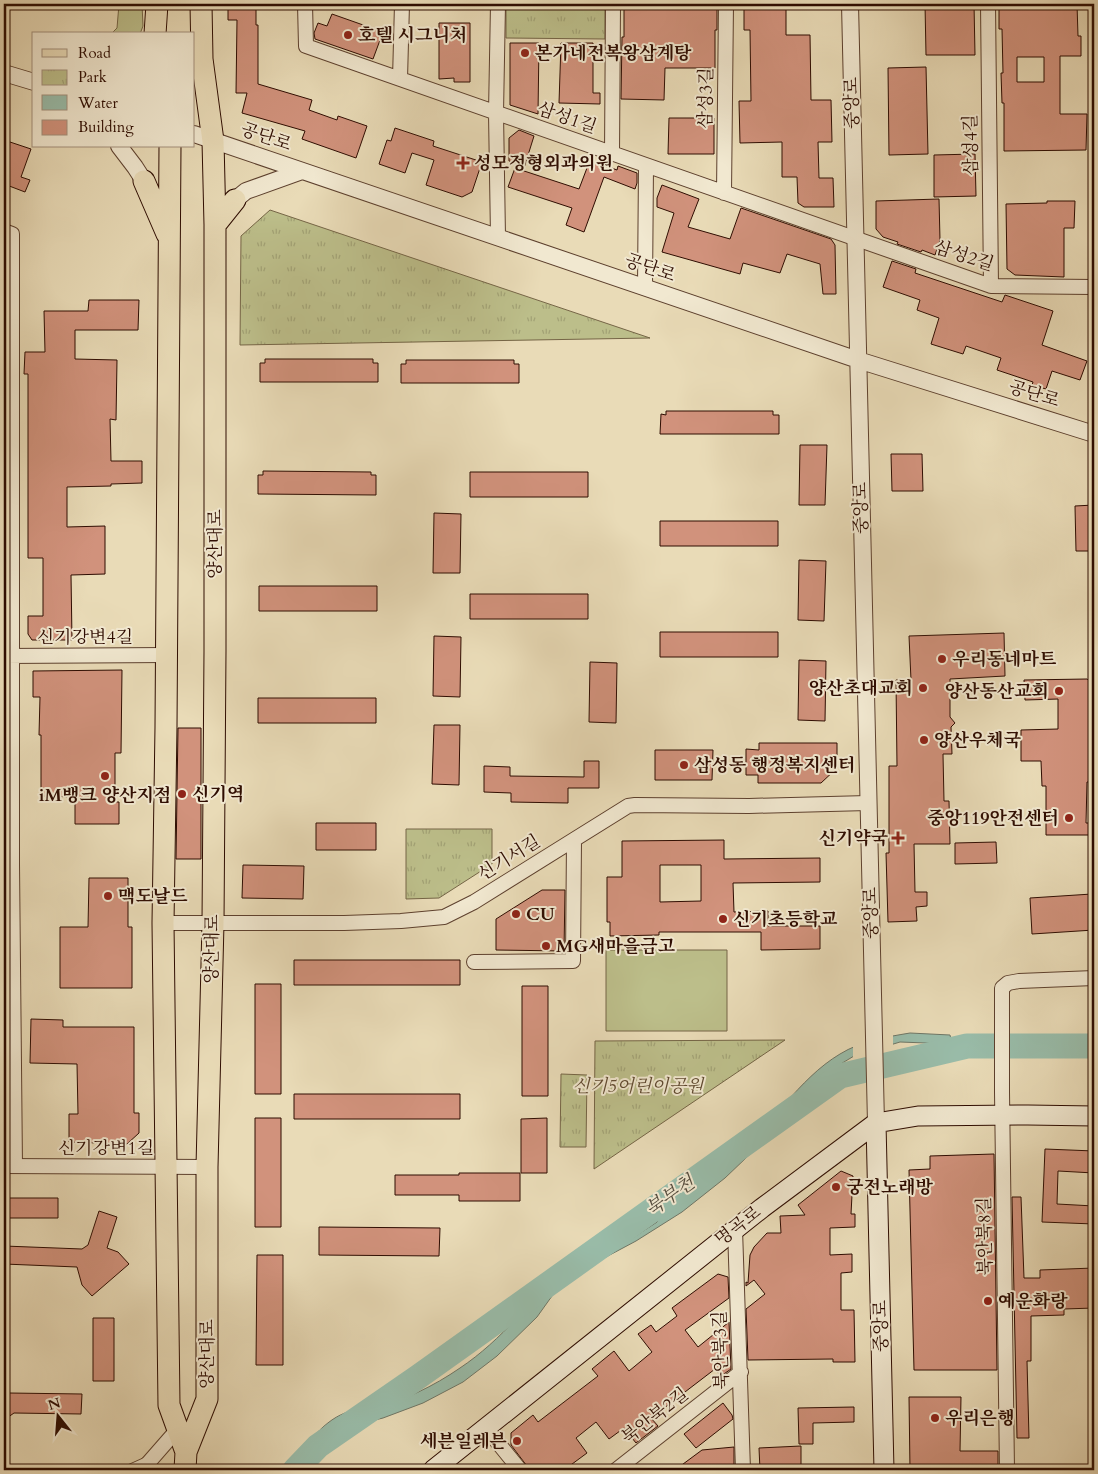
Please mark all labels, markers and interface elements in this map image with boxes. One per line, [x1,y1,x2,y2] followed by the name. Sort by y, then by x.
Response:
[358,23,467,48] place label: 호텔 시그니처
[342,29,354,41] marker: 호텔 시그니처
[32,32,195,148] legend
[535,41,692,66] place label: 본가네전복왕삼계탕
[78,43,111,63] text: Road
[519,47,531,59] marker: 본가네전복왕삼계탕
[78,67,107,87] text: Park
[693,67,719,129] street label: 삼성3길
[839,77,865,129] street label: 중앙로
[77,93,119,113] text: Water
[534,96,600,140] street label: 삼성1길
[958,114,984,176] street label: 삼성4길
[78,117,134,137] text: Building
[237,117,295,157] street label: 공단로
[474,151,613,176] place label: 성모정형외과의원
[456,156,470,170] marker: 성모정형외과의원
[931,235,997,277] street label: 삼성2길
[621,248,679,288] street label: 공단로
[1005,374,1063,414] street label: 공단로
[848,482,874,534] street label: 중앙로
[203,509,228,579] street label: 양산대로
[37,625,133,650] street label: 신기강변4길
[952,647,1057,672] place label: 우리동네마트
[936,653,948,665] marker: 우리동네마트
[809,676,913,701] place label: 양산초대교회
[945,679,1049,704] place label: 양산동산교회
[917,682,929,694] marker: 양산초대교회
[1053,685,1065,697] marker: 양산동산교회
[934,728,1022,753] place label: 양산우체국
[918,734,930,746] marker: 양산우체국
[694,753,855,778] place label: 삼성동 행정복지센터
[678,759,690,771] marker: 삼성동 행정복지센터
[99,770,111,782] marker: iM뱅크 양산지점
[192,782,244,807] place label: 신기역
[39,783,171,808] place label: iM뱅크 양산지점
[176,788,188,800] marker: 신기역
[927,806,1059,831] place label: 중앙119안전센터
[1063,812,1075,824] marker: 중앙119안전센터
[818,826,889,851] place label: 신기약국
[473,829,545,887] street label: 신기서길
[892,832,904,844] marker: 신기약국
[118,884,188,909] place label: 맥도날드
[858,887,884,939] street label: 중앙로
[102,890,114,902] marker: 맥도날드
[526,902,555,927] place label: CU
[733,907,838,932] place label: 신기초등학교
[510,908,522,920] marker: CU
[717,913,729,925] marker: 신기초등학교
[199,914,225,984] street label: 양산대로
[556,934,676,959] place label: MG새마을금고
[540,940,552,952] marker: MG새마을금고
[573,1074,705,1099] park label: 신기5어린이공원
[58,1136,154,1161] street label: 신기강변1길
[640,1169,701,1222] water label: 북부천
[846,1175,934,1200] place label: 궁전노래방
[830,1181,842,1193] marker: 궁전노래방
[972,1196,998,1276] street label: 북안북8길
[710,1200,766,1252] street label: 명곡로
[998,1289,1068,1314] place label: 예운화랑
[982,1295,994,1307] marker: 예운화랑
[868,1300,894,1352] street label: 중앙로
[707,1310,735,1390] street label: 북안북3길
[195,1319,220,1389] street label: 양산대로
[616,1382,694,1450] street label: 북안북2길
[32,1392,82,1442] north arrow
[46,1393,63,1415] text: N
[945,1406,1015,1431] place label: 우리은행
[929,1412,941,1424] marker: 우리은행
[420,1429,507,1454] place label: 세븐일레븐
[511,1435,523,1447] marker: 세븐일레븐

